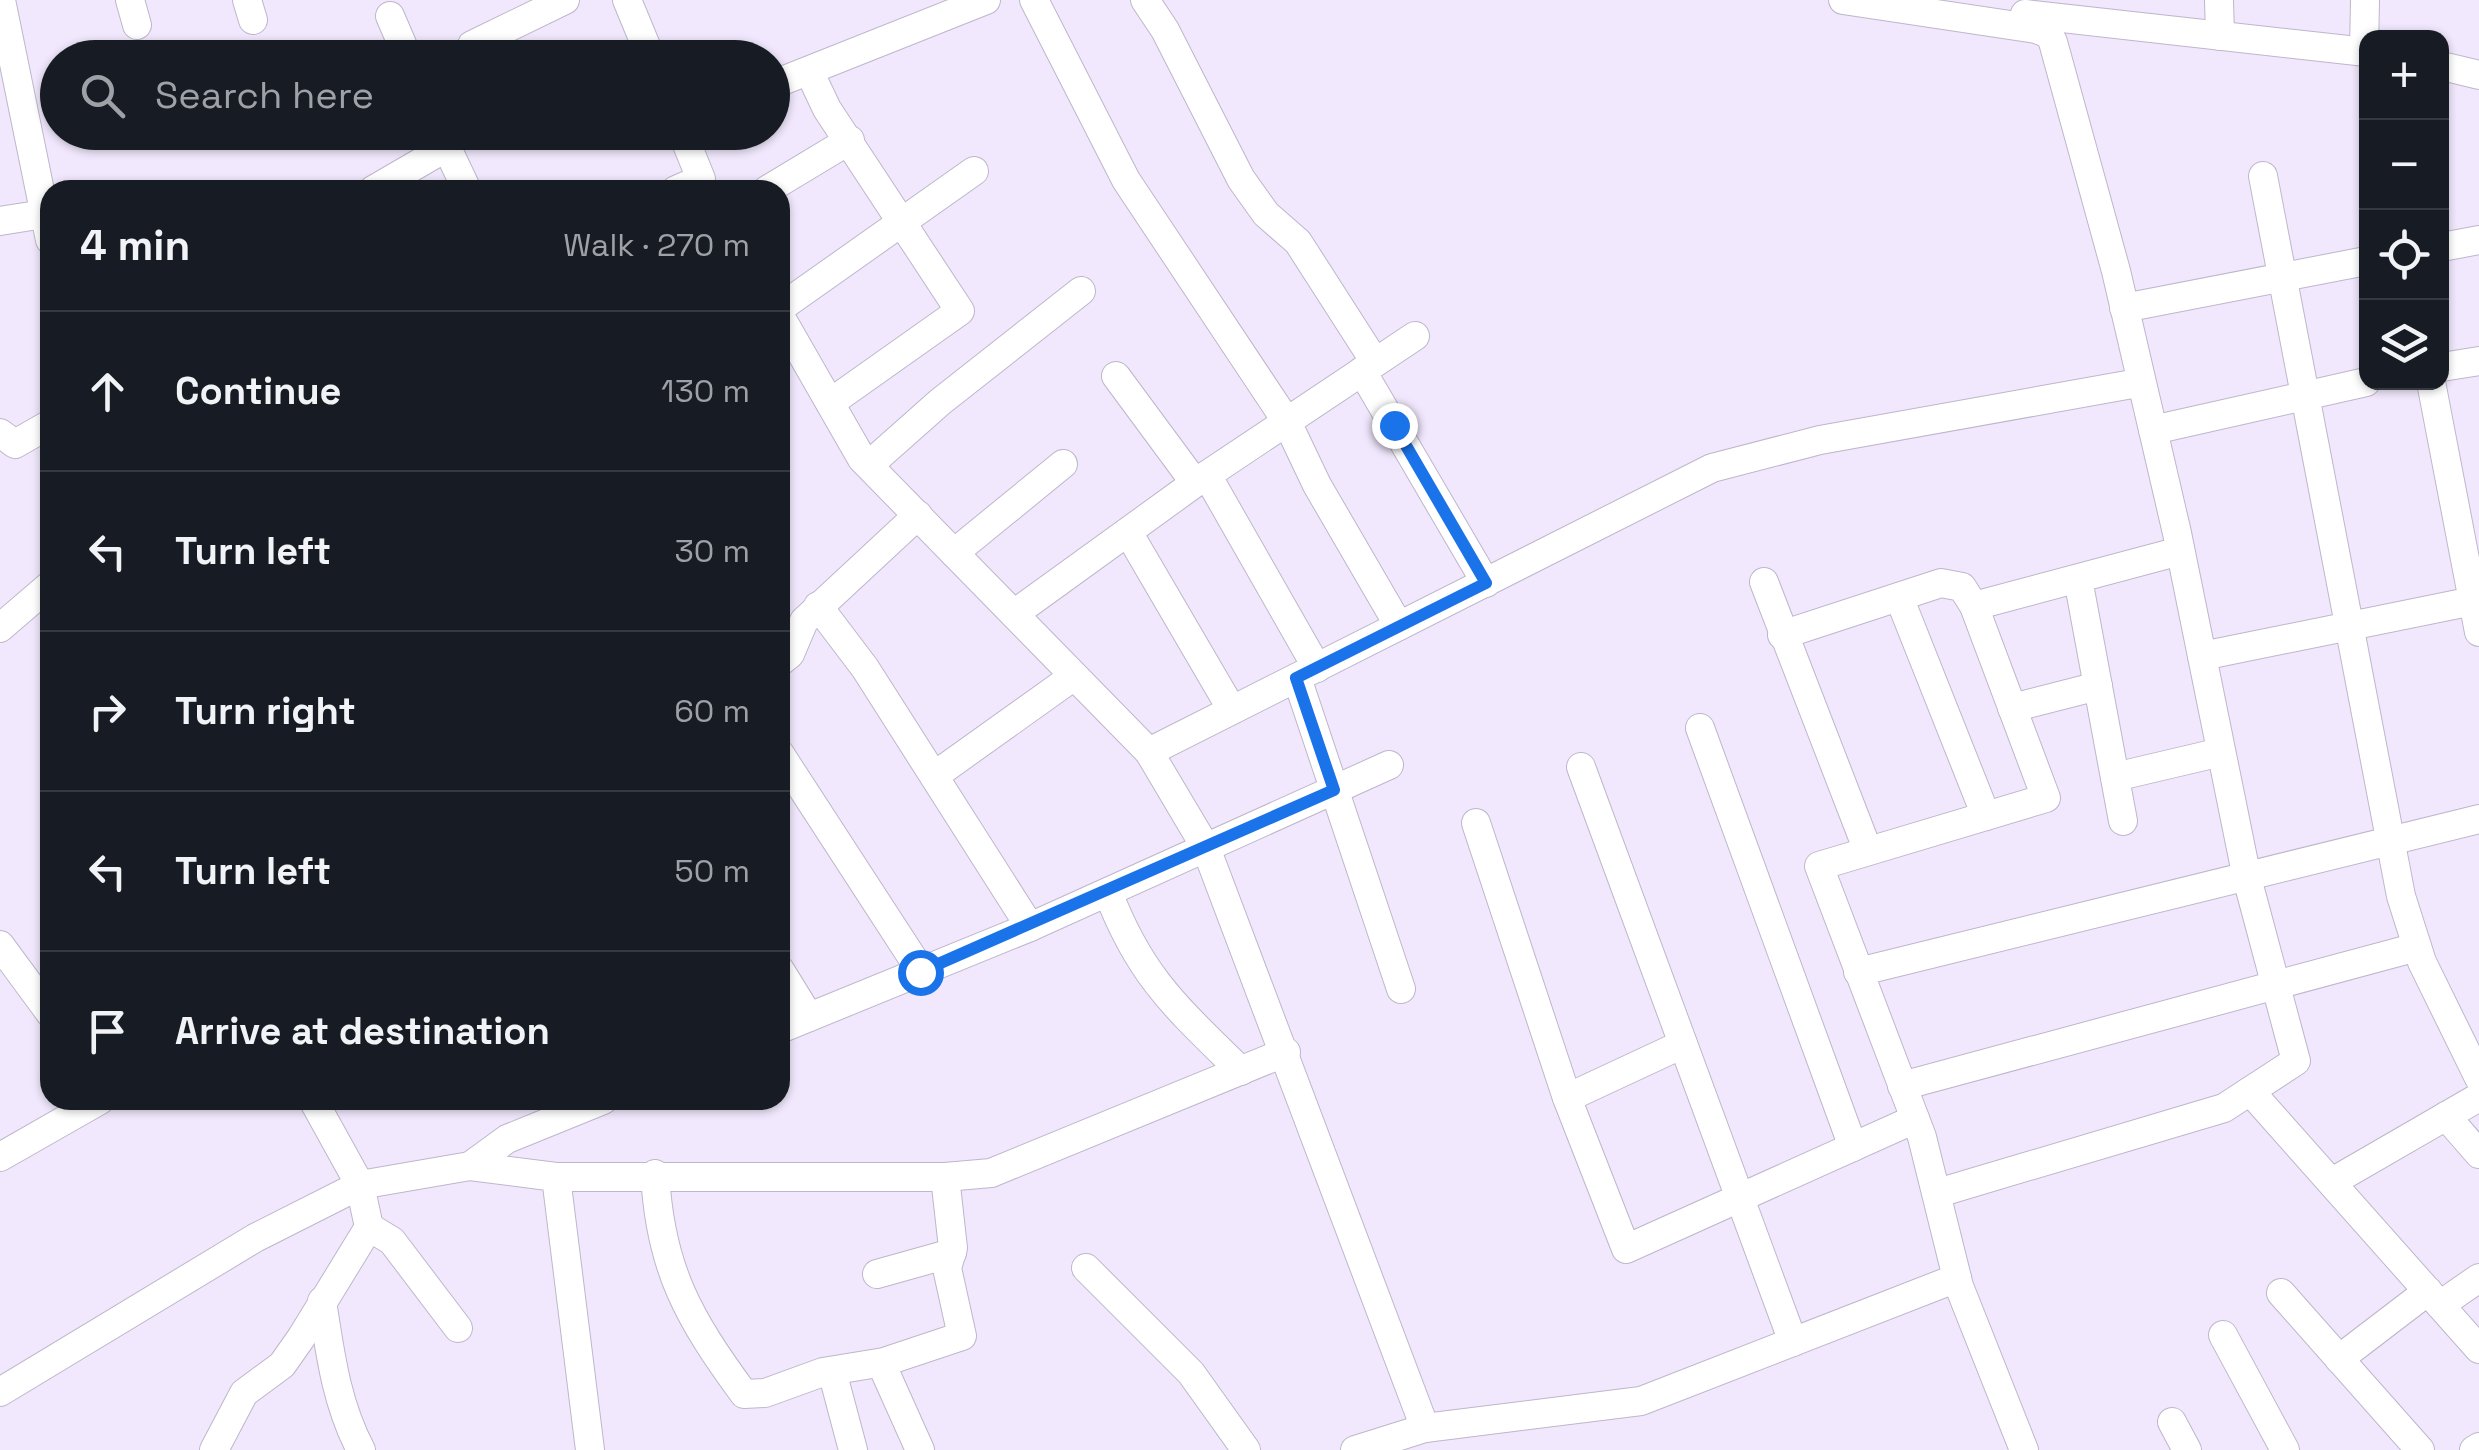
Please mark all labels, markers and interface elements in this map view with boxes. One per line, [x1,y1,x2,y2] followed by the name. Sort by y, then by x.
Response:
[2359,30,2449,390] map controls
[2359,30,2449,120] button: +
[40,40,790,150] search box
[75,68,130,123] icon: search
[155,71,374,119] text: Search here
[2359,120,2449,210] button: −
[2359,210,2449,300] button: locate
[80,219,190,272] text: 4 min
[563,225,750,265] text: Walk · 270 m
[2359,300,2449,390] button: layers
[80,364,135,419] icon: ahead
[175,367,341,415] text: Continue
[661,371,750,411] text: 130 m
[1372,403,1418,449] route end
[80,524,135,579] icon: left
[175,527,331,575] text: Turn left
[674,531,750,571] text: 30 m
[80,684,135,739] icon: right
[175,687,356,735] text: Turn right
[674,691,750,731] text: 60 m
[80,844,135,899] icon: left
[175,847,331,895] text: Turn left
[675,851,750,891] text: 50 m
[898,950,944,996] route start
[80,1004,135,1059] icon: arrive
[175,1007,550,1055] text: Arrive at destination

